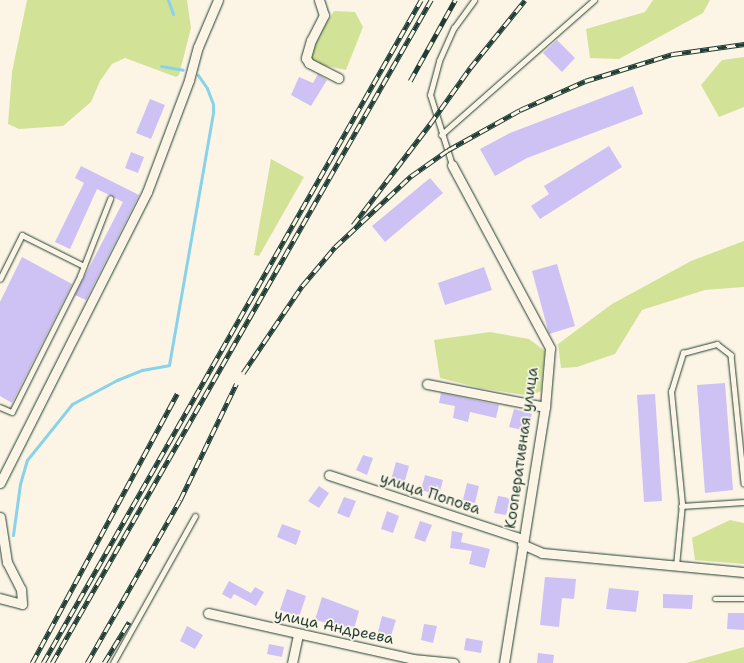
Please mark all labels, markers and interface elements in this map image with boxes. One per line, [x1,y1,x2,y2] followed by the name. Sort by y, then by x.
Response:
[502,366,542,530] street label: Кооперативная улица
[378,469,482,519] street label: улица Попова
[273,606,395,648] street label: улица Андреева

